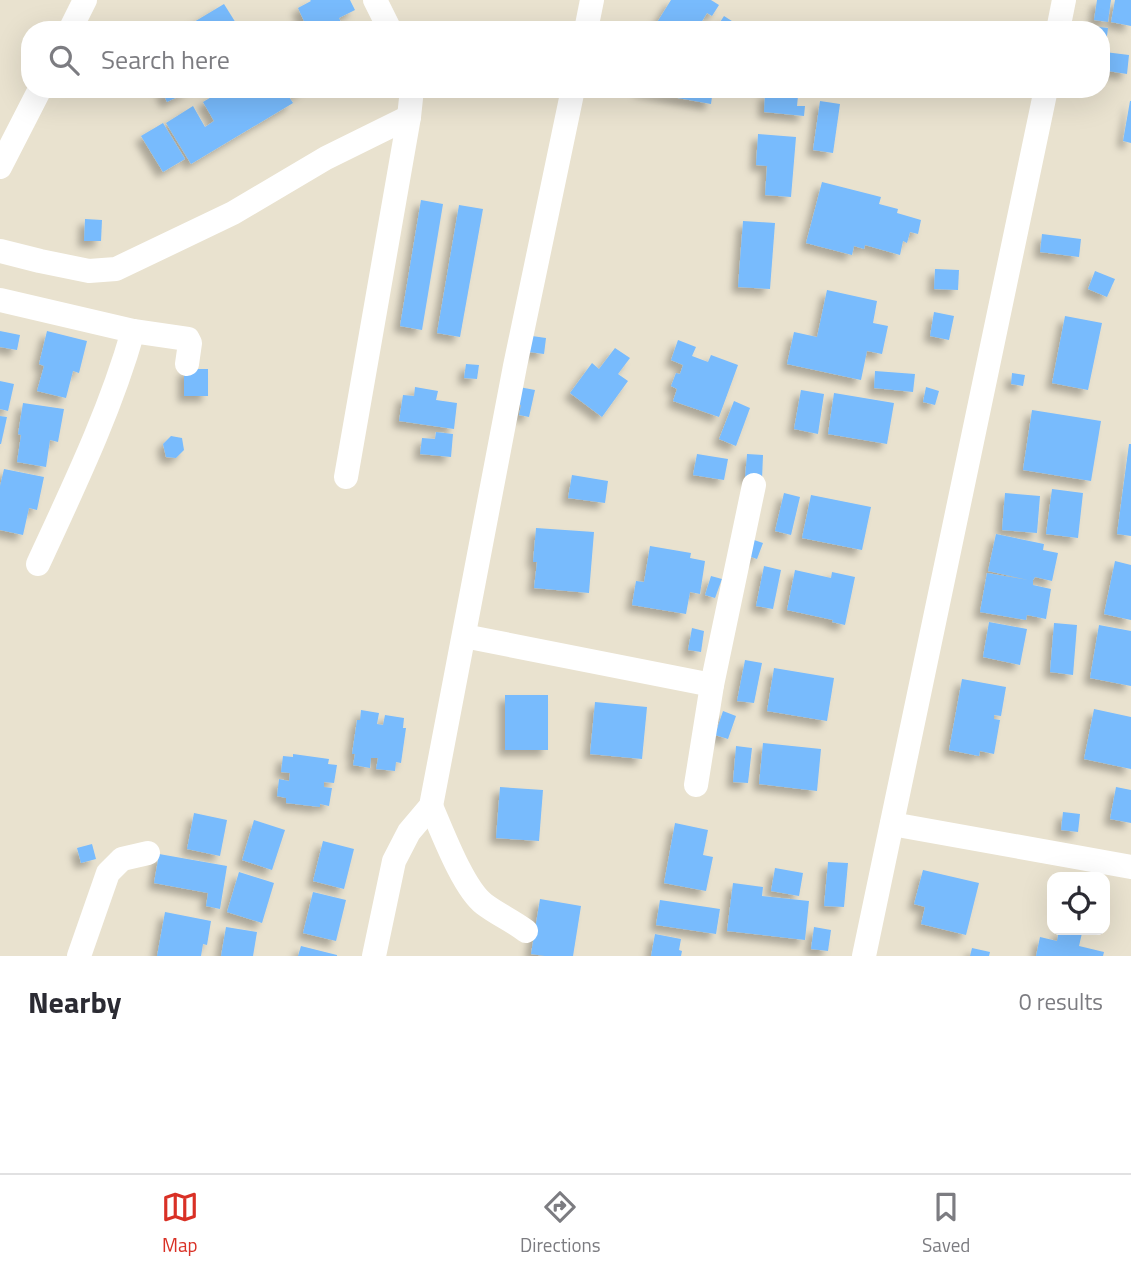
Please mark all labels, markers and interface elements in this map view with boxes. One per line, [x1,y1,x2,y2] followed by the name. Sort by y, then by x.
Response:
[21,21,1110,98] search box
[101,40,230,79] text: Search here
[45,41,83,79] icon: search
[1047,872,1110,935] map controls
[1047,872,1110,935] button: locate
[28,979,121,1025] text: Nearby
[1019,984,1103,1019] text: 0 results
[161,1188,199,1259] tab: Map
[520,1188,601,1259] tab: Directions
[922,1188,970,1259] tab: Saved

